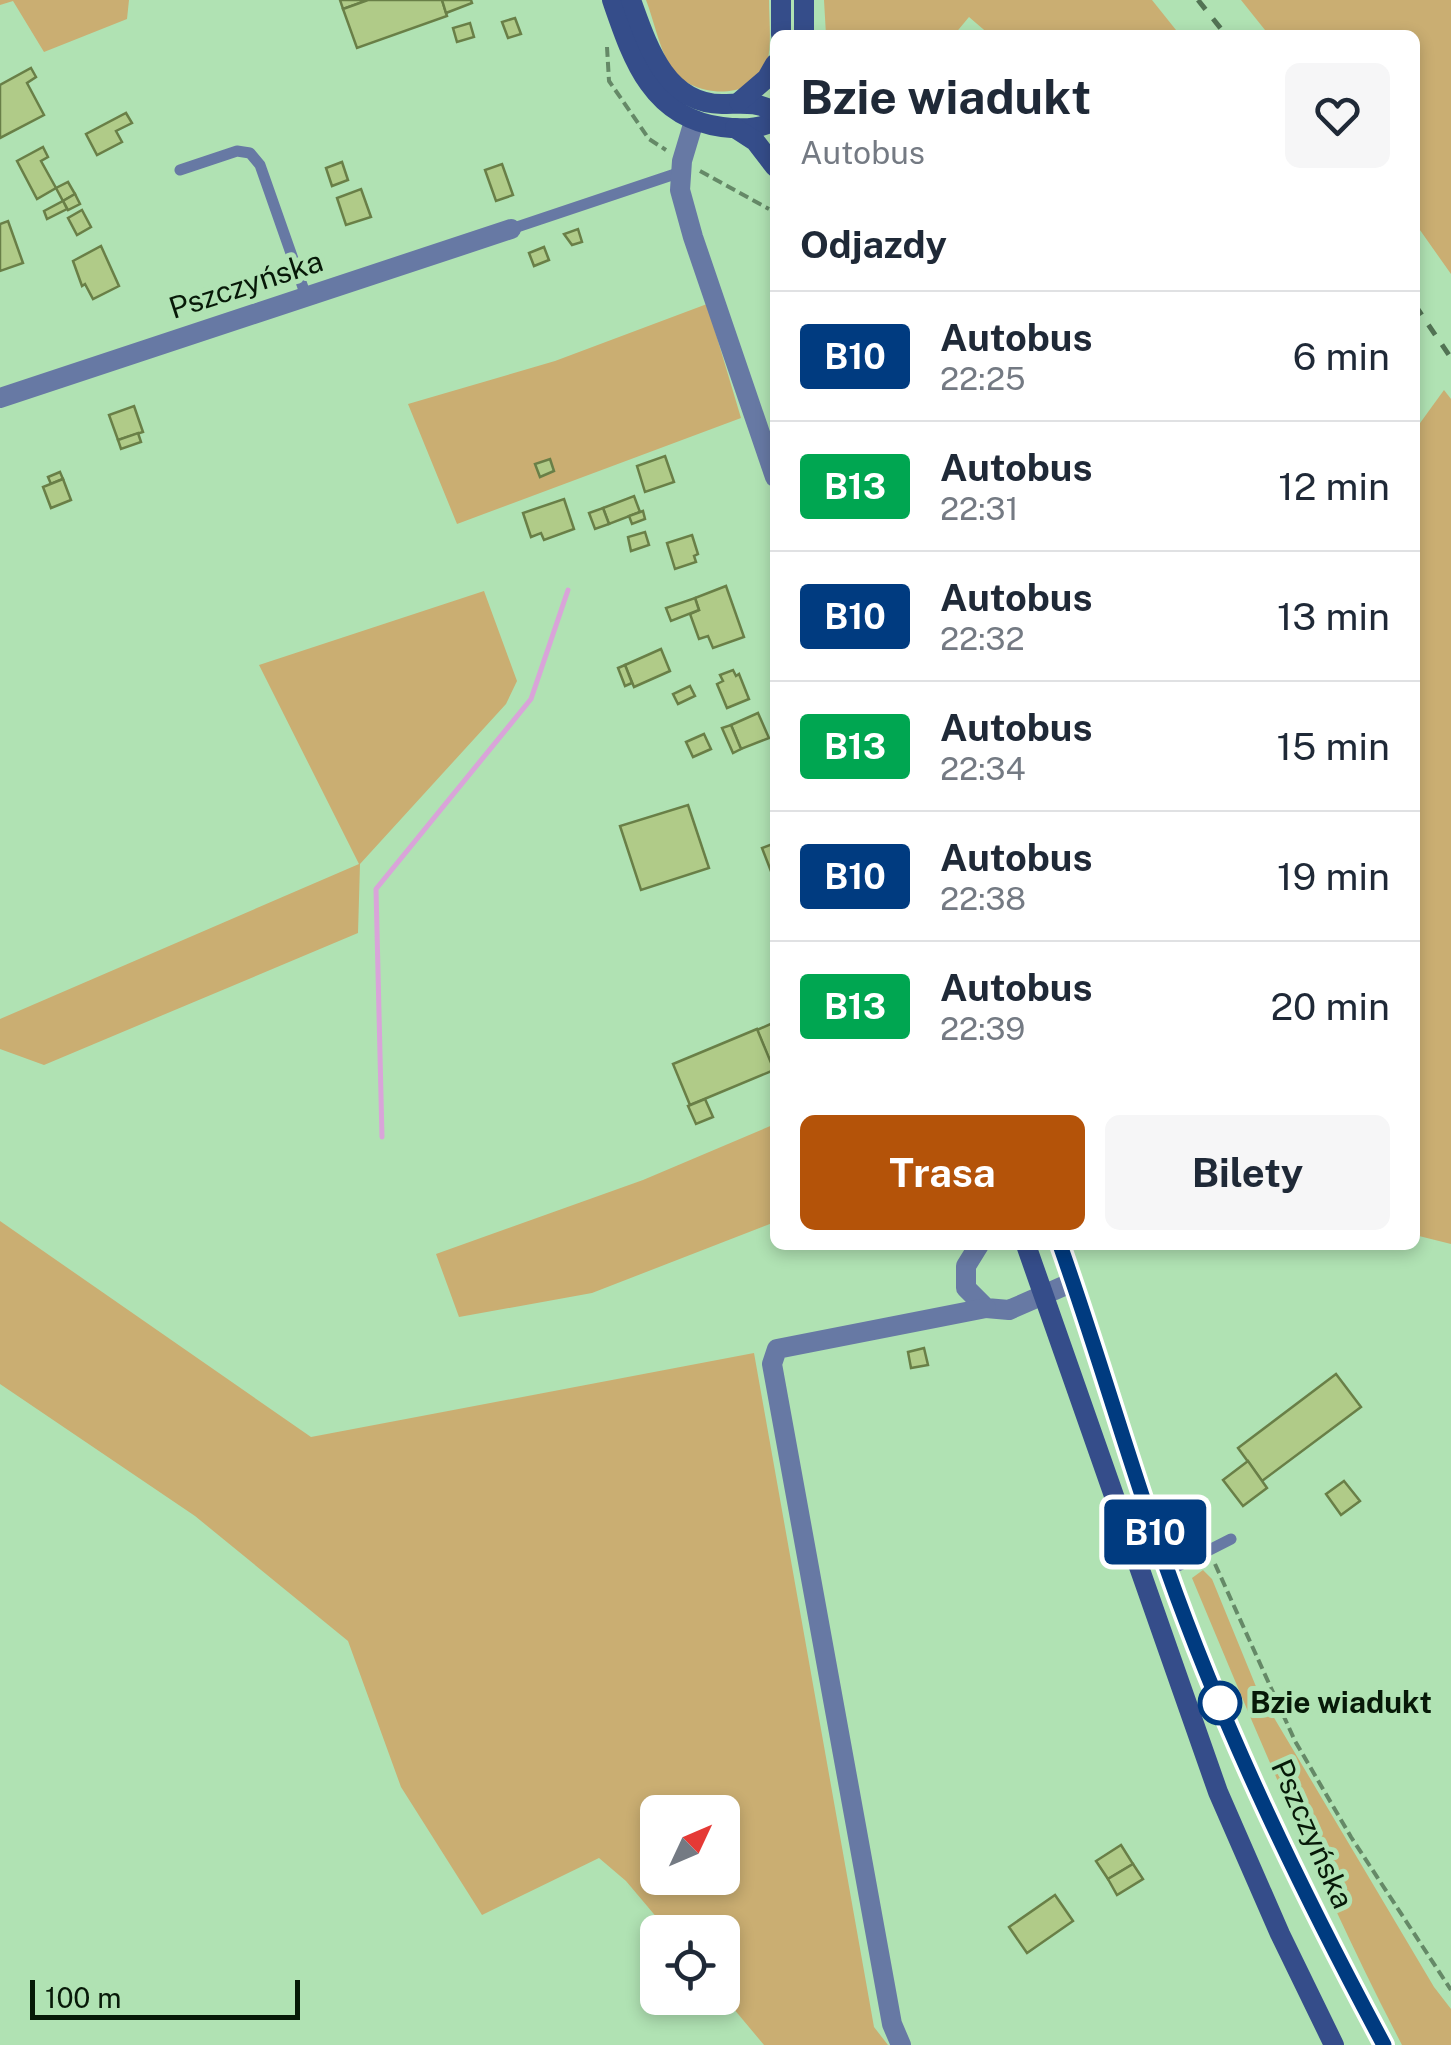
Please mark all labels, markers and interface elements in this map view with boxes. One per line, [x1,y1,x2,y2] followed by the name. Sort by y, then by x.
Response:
[1285,63,1390,168] button: heart
[800,68,1091,125] text: Bzie wiadukt
[800,134,925,171] text: Autobus
[800,222,947,267] text: Odjazdy
[164,242,327,326] street label: Pszczyńska
[940,315,1092,360] text: Autobus
[1293,334,1390,379] text: 6 min
[824,336,886,377] text: B10
[940,360,1026,397] text: 22:25
[940,445,1092,490] text: Autobus
[1278,464,1390,509] text: 12 min
[824,466,886,507] text: B13
[940,490,1019,527] text: 22:31
[940,575,1092,620] text: Autobus
[1277,594,1390,639] text: 13 min
[824,596,886,637] text: B10
[940,620,1025,657] text: 22:32
[940,705,1092,750] text: Autobus
[1277,724,1390,769] text: 15 min
[824,726,886,767] text: B13
[940,750,1026,787] text: 22:34
[940,835,1092,880] text: Autobus
[1277,854,1390,899] text: 19 min
[824,856,886,897] text: B10
[940,880,1026,917] text: 22:38
[940,965,1092,1010] text: Autobus
[1270,984,1390,1029] text: 20 min
[824,986,886,1027] text: B13
[940,1010,1025,1047] text: 22:39
[800,1115,1085,1230] button: Trasa
[1105,1115,1390,1230] button: Bilety
[1098,1500,1212,1564] line badge: B10
[1124,1512,1186,1553] text: B10
[1199,1682,1241,1724] marker: Bzie wiadukt
[1250,1684,1432,1720] place label: Bzie wiadukt
[1264,1753,1362,1914] street label: Pszczyńska
[640,1795,740,1895] north arrow
[640,1795,740,2015] map controls
[640,1915,740,2015] button: locate
[30,1975,300,2020] scale bar
[45,1981,122,2014] text: 100 m

